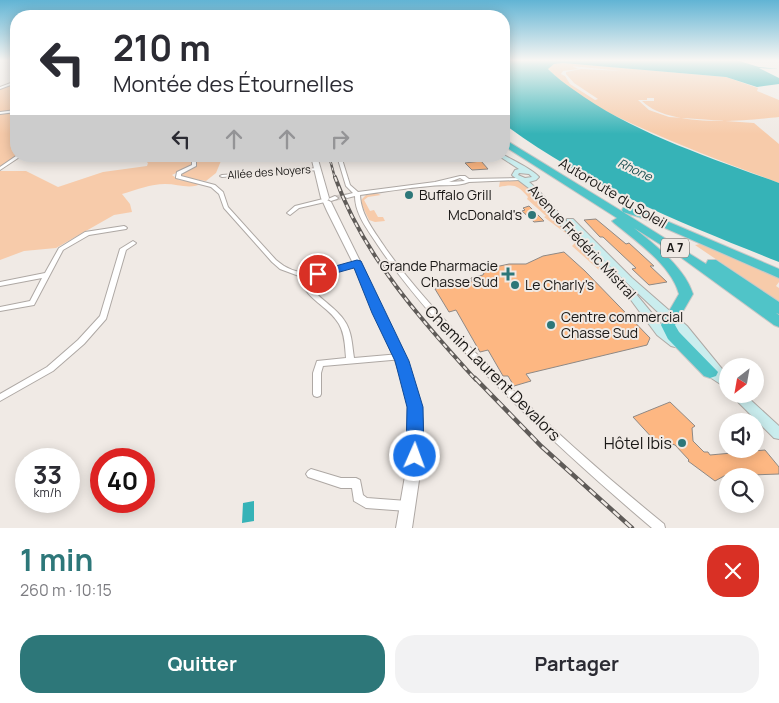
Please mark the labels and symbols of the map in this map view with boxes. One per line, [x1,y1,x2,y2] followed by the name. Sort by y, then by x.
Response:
[556,153,671,232] street label: Autoroute du Soleil
[615,154,656,185] water label: Rhone
[227,161,311,182] street label: Allée des Noyers
[524,180,641,303] street label: Avenue Frédéric Mistral
[419,185,492,204] place label: Buffalo Grill
[403,189,415,201] marker: Buffalo Grill
[448,205,522,224] place label: McDonald's
[526,209,538,221] marker: McDonald's
[661,238,689,258] road number: A 7
[297,253,339,295] pin
[380,256,498,291] place label: Grande Pharmacie Chasse Sud
[502,268,514,280] marker: Grande Pharmacie Chasse Sud
[525,275,594,294] place label: Le Charly's
[509,279,521,291] marker: Le Charly's
[420,300,566,446] street label: Chemin Laurent Devalors
[561,307,683,342] place label: Centre commercial Chasse Sud
[545,319,557,331] marker: Centre commercial Chasse Sud
[719,358,764,402] north arrow
[388,429,440,481] position arrow
[604,432,672,454] place label: Hôtel Ibis
[676,437,688,449] marker: Hôtel Ibis
[90,448,155,513] speed limit sign: 40

